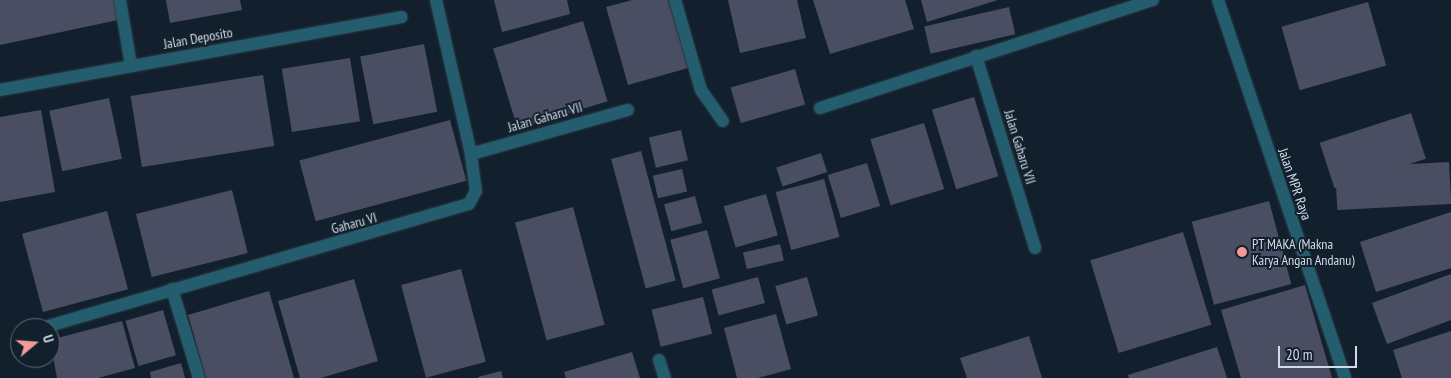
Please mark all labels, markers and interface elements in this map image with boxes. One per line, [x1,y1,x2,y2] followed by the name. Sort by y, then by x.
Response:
[162,24,234,52] street label: Jalan Deposito
[506,98,584,136] street label: Jalan Gaharu VII
[1001,108,1039,186] street label: Jalan Gaharu VII
[1275,146,1315,222] street label: Jalan MPR Raya
[329,209,379,237] street label: Gaharu VI
[1252,236,1355,268] place label: PT MAKA (Makna Karya Angan Andanu)
[1236,246,1248,258] marker: PT MAKA (Makna Karya Angan Andanu)
[10,318,60,368] north arrow
[39,332,58,345] text: U
[1281,336,1360,368] scale bar
[1286,345,1312,364] text: 20 m

